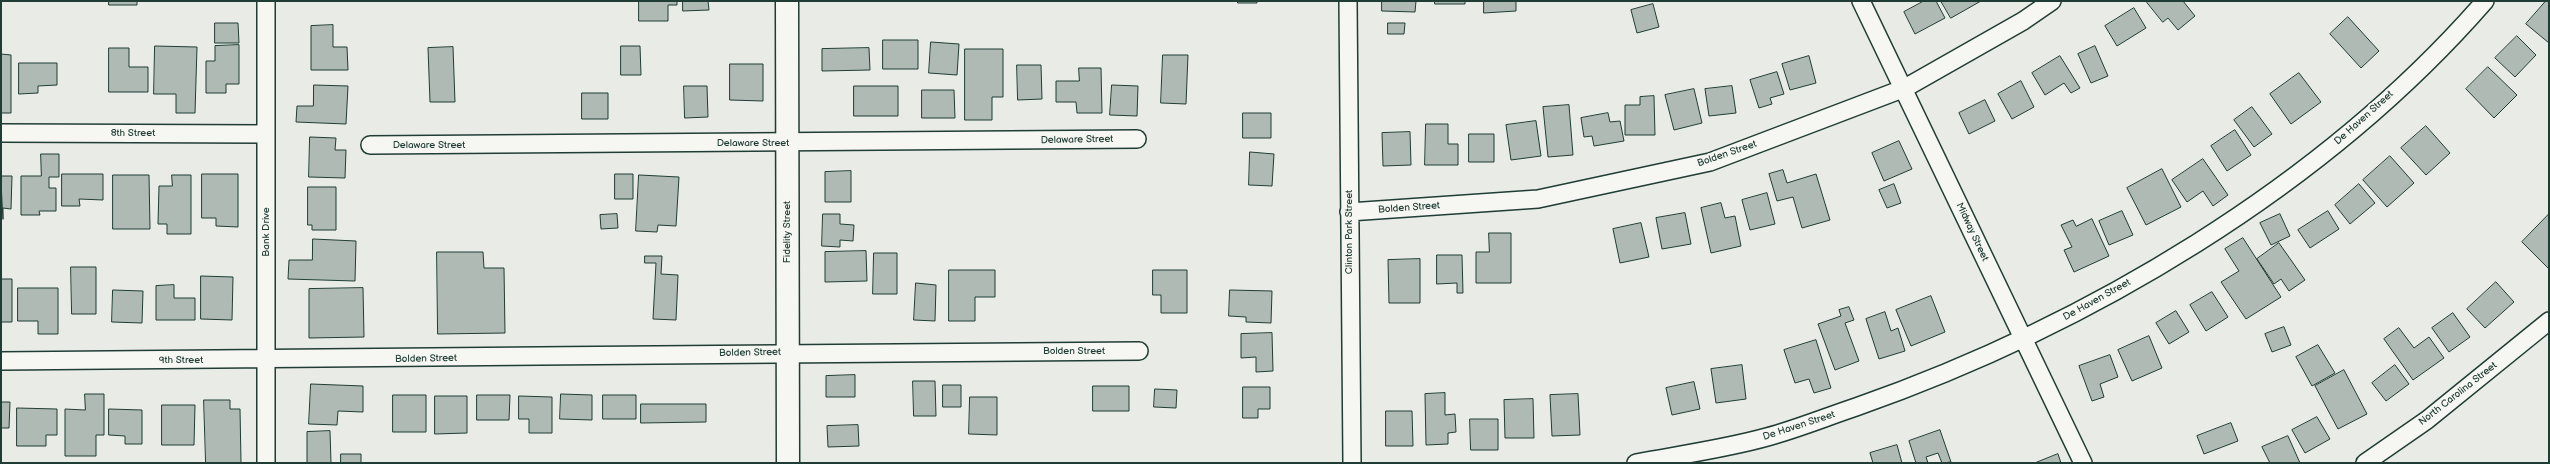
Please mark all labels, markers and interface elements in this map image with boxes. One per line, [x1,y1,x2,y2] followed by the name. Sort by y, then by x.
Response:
[2332,88,2396,148] street label: De Haven Street
[111,127,155,139] street label: 8th Street
[1041,133,1113,147] street label: Delaware Street
[717,137,789,149] street label: Delaware Street
[1696,138,1758,170] street label: Bolden Street
[393,139,465,151] street label: Delaware Street
[1343,190,1355,274] street label: Clinton Park Street
[1378,200,1440,216] street label: Bolden Street
[781,201,793,263] street label: Fidelity Street
[1953,201,1991,263] street label: Midway Street
[260,207,272,257] street label: Bank Drive
[2061,277,2133,323] street label: De Haven Street
[1043,345,1105,357] street label: Bolden Street
[719,346,781,360] street label: Bolden Street
[395,352,457,366] street label: Bolden Street
[159,354,203,366] street label: 9th Street
[2416,360,2500,428] street label: North Carolina Street
[1761,409,1837,443] street label: De Haven Street

